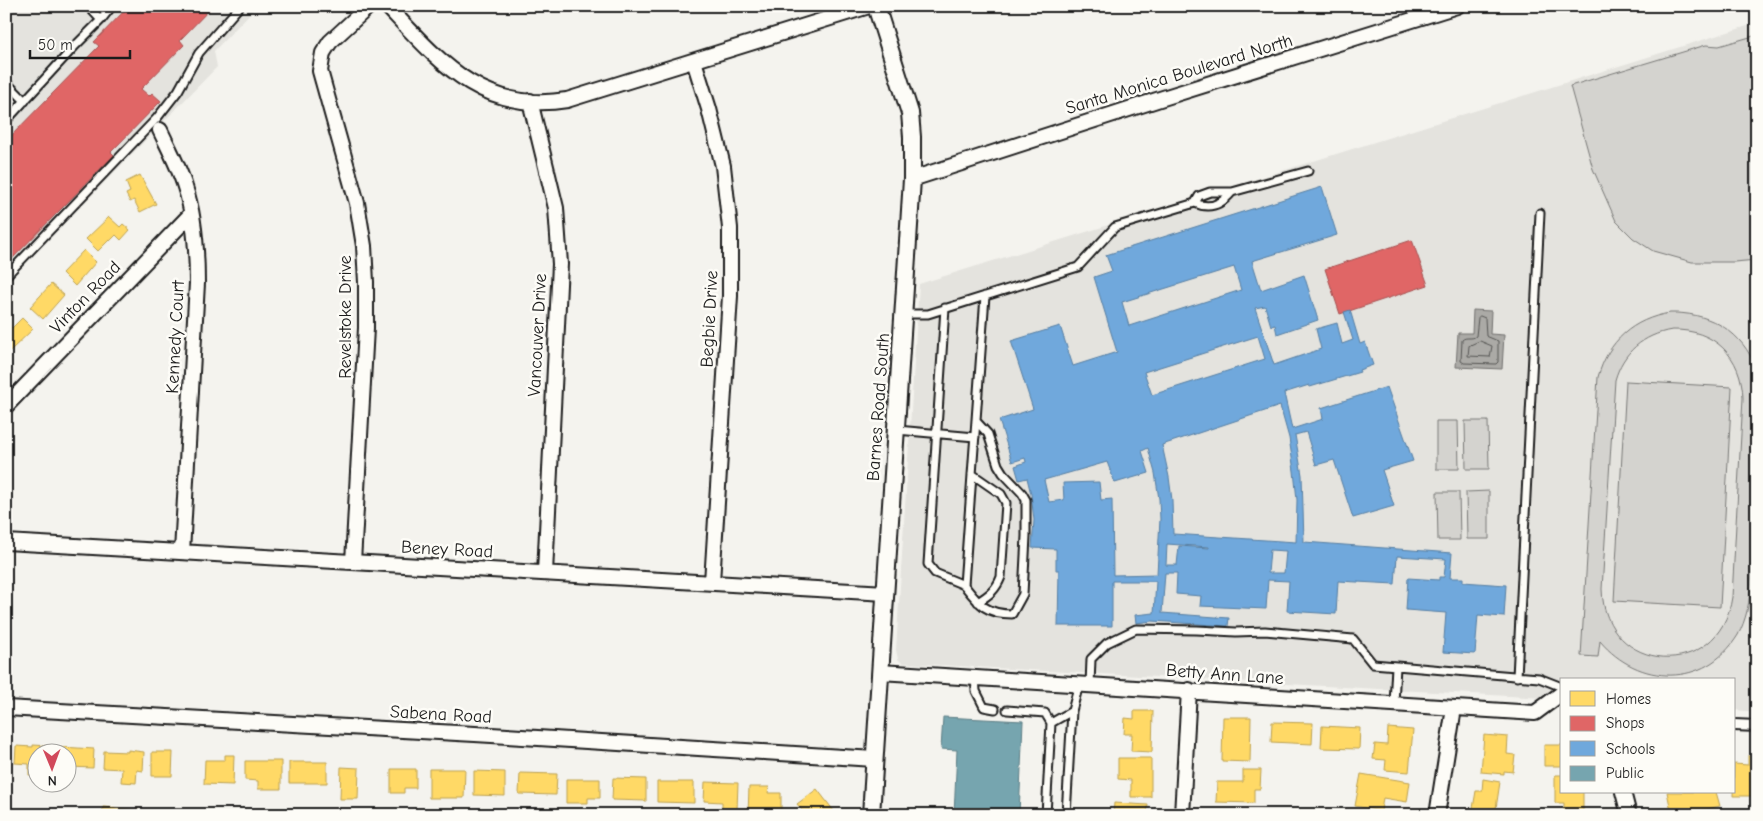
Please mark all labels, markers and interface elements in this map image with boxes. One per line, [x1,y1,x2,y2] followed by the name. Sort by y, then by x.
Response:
[30,28,130,60] scale bar
[1063,30,1295,119] street label: Santa Monica Boulevard North
[38,36,73,54] text: 50 m
[335,255,356,379] street label: Revelstoke Drive
[46,257,125,338] street label: Vinton Road
[696,270,723,368] street label: Begbie Drive
[524,273,551,397] street label: Vancouver Drive
[162,279,189,394] street label: Kennedy Court
[863,332,894,482] street label: Barnes Road South
[400,537,493,562] street label: Beney Road
[1165,660,1284,689] street label: Betty Ann Lane
[1560,678,1736,794] legend
[1606,690,1651,708] text: Homes
[389,701,492,728] street label: Sabena Road
[1606,714,1644,732] text: Shops
[1606,740,1655,758] text: Schools
[28,744,78,794] north arrow
[1606,764,1644,782] text: Public
[48,772,57,789] text: N

